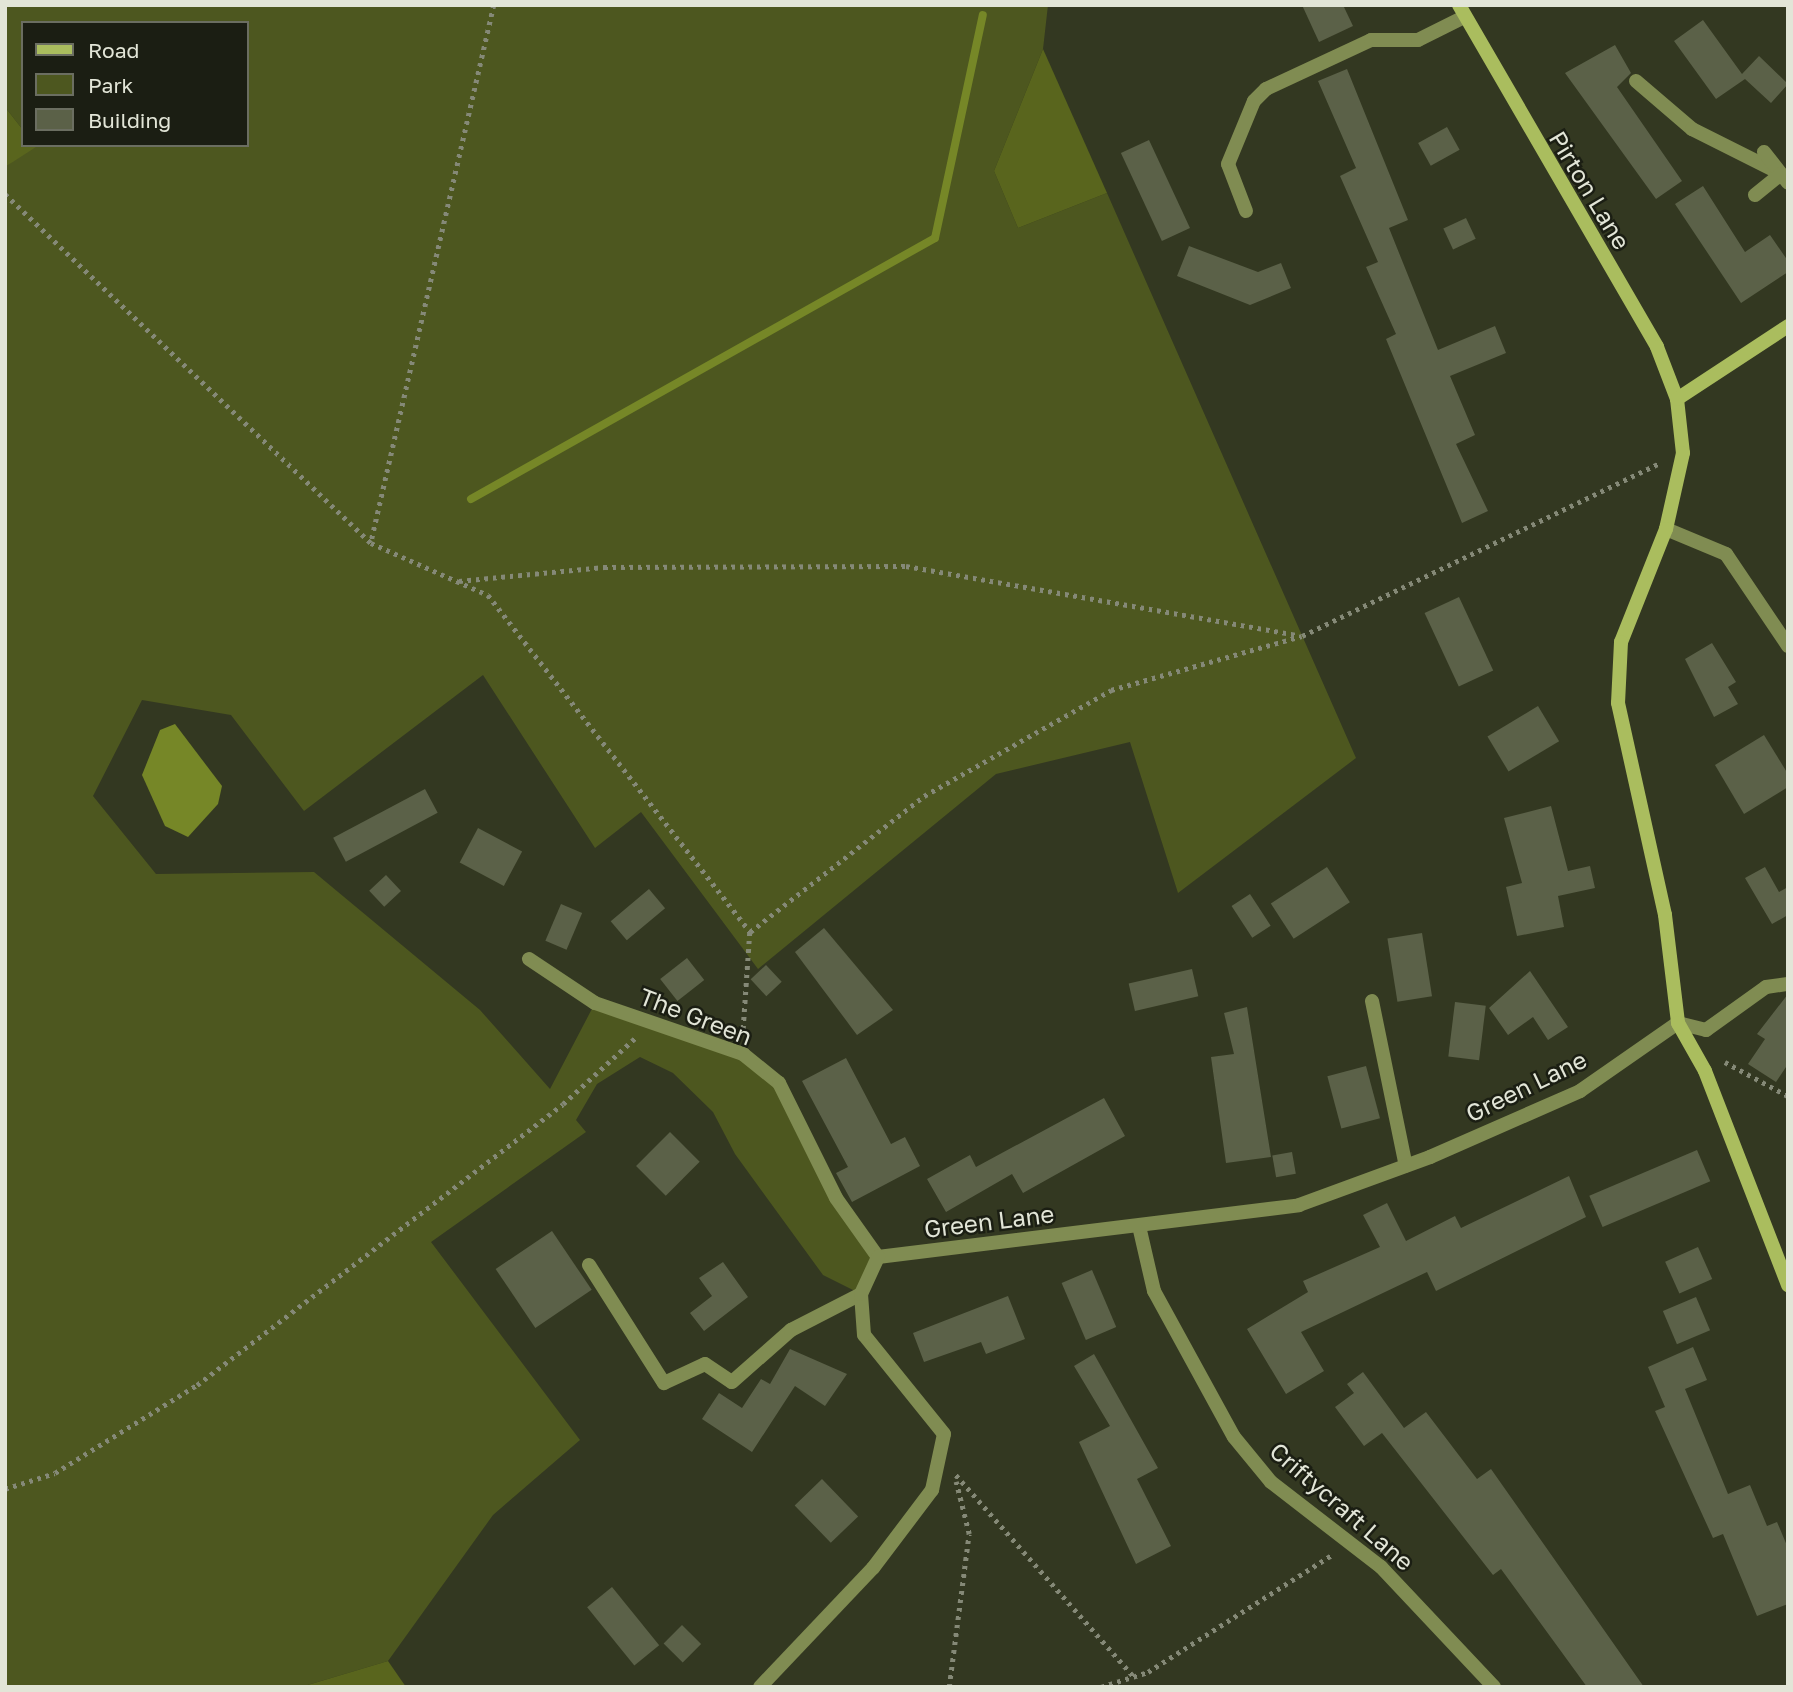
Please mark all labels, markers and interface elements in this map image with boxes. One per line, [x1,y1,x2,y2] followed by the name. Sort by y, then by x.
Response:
[21,21,248,147] legend
[88,37,139,63] text: Road
[88,72,133,98] text: Park
[88,107,171,133] text: Building
[1543,126,1637,254] street label: Pirton Lane
[636,981,756,1051] street label: The Green
[1461,1044,1591,1128] street label: Green Lane
[922,1199,1056,1243] street label: Green Lane
[1264,1436,1420,1576] street label: Criftycraft Lane

